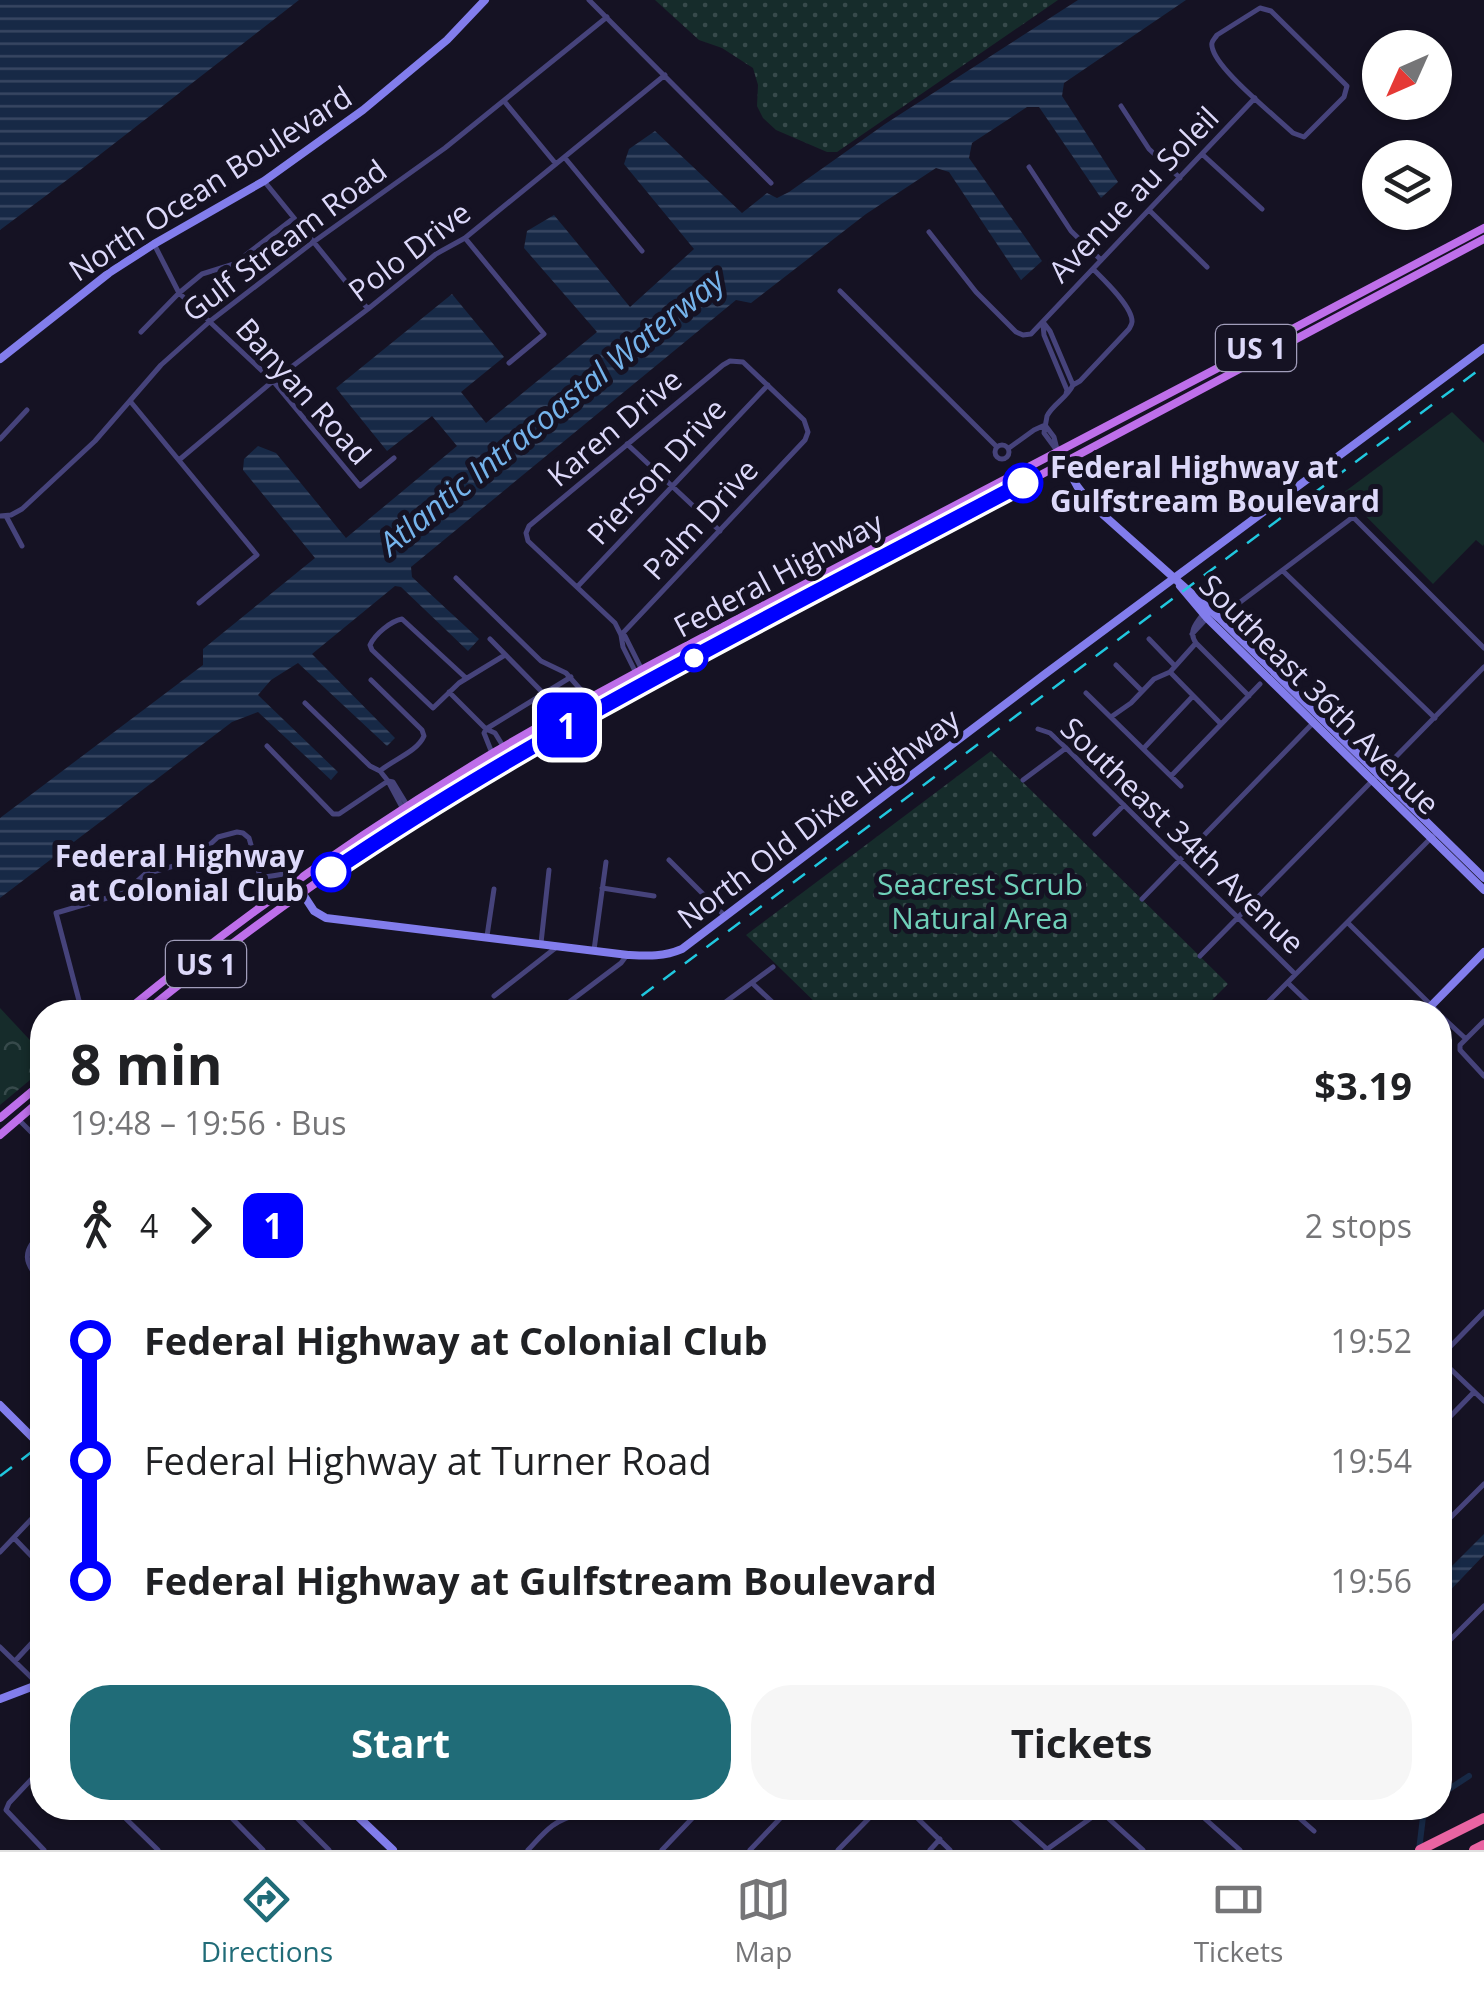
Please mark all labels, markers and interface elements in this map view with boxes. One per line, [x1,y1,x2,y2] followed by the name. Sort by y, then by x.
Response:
[1362,30,1452,120] north arrow
[1362,30,1452,230] map controls
[61,76,359,290] street label: North Ocean Boulevard
[1039,97,1227,291] street label: Avenue au Soleil
[1362,140,1452,230] button: layers
[174,150,394,330] street label: Gulf Stream Road
[340,192,478,310] street label: Polo Drive
[368,257,734,565] water label: Atlantic Intracoastal Waterway
[227,309,381,473] street label: Banyan Road
[1216,325,1296,371] road number: US 1
[538,359,690,495] street label: Karen Drive
[577,389,735,553] street label: Pierson Drive
[1050,446,1380,521] place label: Federal Highway at Gulfstream Boulevard
[633,450,767,588] street label: Palm Drive
[1004,464,1042,502] marker: Federal Highway at Gulfstream Boulevard
[666,501,891,646] street label: Federal Highway
[1191,565,1449,823] street label: Southeast 36th Avenue
[681,645,707,671] unlabelled marker
[534,692,600,758] line badge: 1
[669,698,968,938] street label: North Old Dixie Highway
[557,702,577,749] text: 1
[1052,708,1314,962] street label: Southeast 34th Avenue
[55,835,305,910] place label: Federal Highway at Colonial Club
[312,853,350,891] marker: Federal Highway at Colonial Club
[877,863,1083,938] park label: Seacrest Scrub Natural Area
[166,941,246,987] road number: US 1
[70,1026,223,1101] text: 8 min
[1314,1059,1412,1111] text: $3.19
[70,1101,346,1144] text: 19:48 – 19:56 · Bus
[70,1198,125,1253] icon: walk
[173,1198,228,1253] icon: forward
[263,1202,283,1249] text: 1
[140,1204,158,1247] text: 4
[1305,1204,1412,1247] text: 2 stops
[144,1314,768,1366] text: Federal Highway at Colonial Club
[1330,1319,1412,1362] text: 19:52
[144,1434,712,1486] text: Federal Highway at Turner Road
[1330,1439,1412,1482] text: 19:54
[144,1554,937,1606] text: Federal Highway at Gulfstream Boulevard
[1330,1559,1412,1602] text: 19:56
[70,1685,731,1800] button: Start
[751,1685,1412,1800] button: Tickets
[201,1872,333,1970] tab: Directions
[734,1872,792,1970] tab: Map
[1194,1872,1283,1970] tab: Tickets

